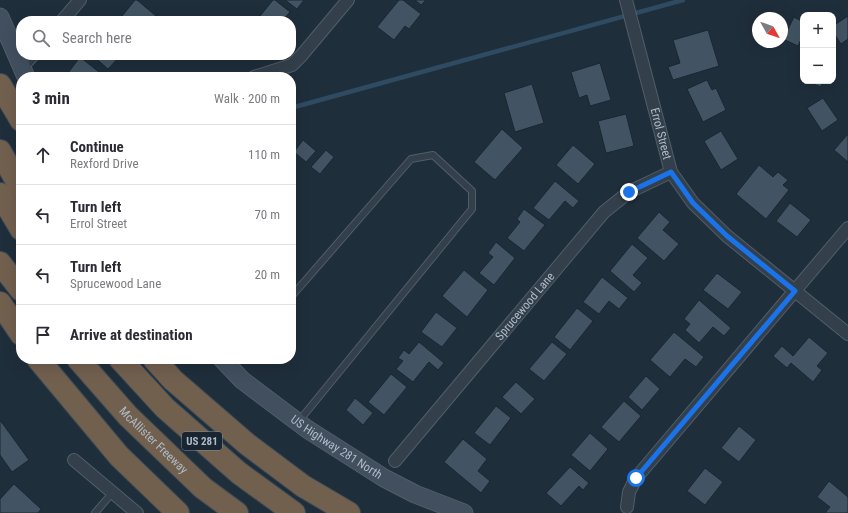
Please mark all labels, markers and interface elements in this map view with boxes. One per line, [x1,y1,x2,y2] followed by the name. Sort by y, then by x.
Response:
[752,12,788,48] north arrow
[800,12,836,84] map controls
[800,12,836,48] button: +
[16,16,296,60] search box
[30,27,52,49] icon: search
[62,29,132,47] text: Search here
[800,48,836,84] button: −
[32,88,70,108] text: 3 min
[214,91,280,106] text: Walk · 200 m
[647,106,675,161] street label: Errol Street
[70,138,124,156] text: Continue
[32,144,54,166] icon: ahead
[248,147,280,162] text: 110 m
[70,156,139,171] text: Rexford Drive
[620,183,638,201] route end
[70,198,121,216] text: Turn left
[32,204,54,226] icon: left
[254,207,280,222] text: 70 m
[70,216,127,231] text: Errol Street
[70,258,121,276] text: Turn left
[32,264,54,286] icon: left
[254,267,280,282] text: 20 m
[492,269,558,343] street label: Sprucewood Lane
[70,276,161,291] text: Sprucewood Lane
[32,324,54,346] icon: arrive
[70,326,193,344] text: Arrive at destination
[116,404,191,477] street label: McAllister Freeway
[288,412,385,482] street label: US Highway 281 North
[182,432,222,450] road number: US 281
[627,469,645,487] route start

